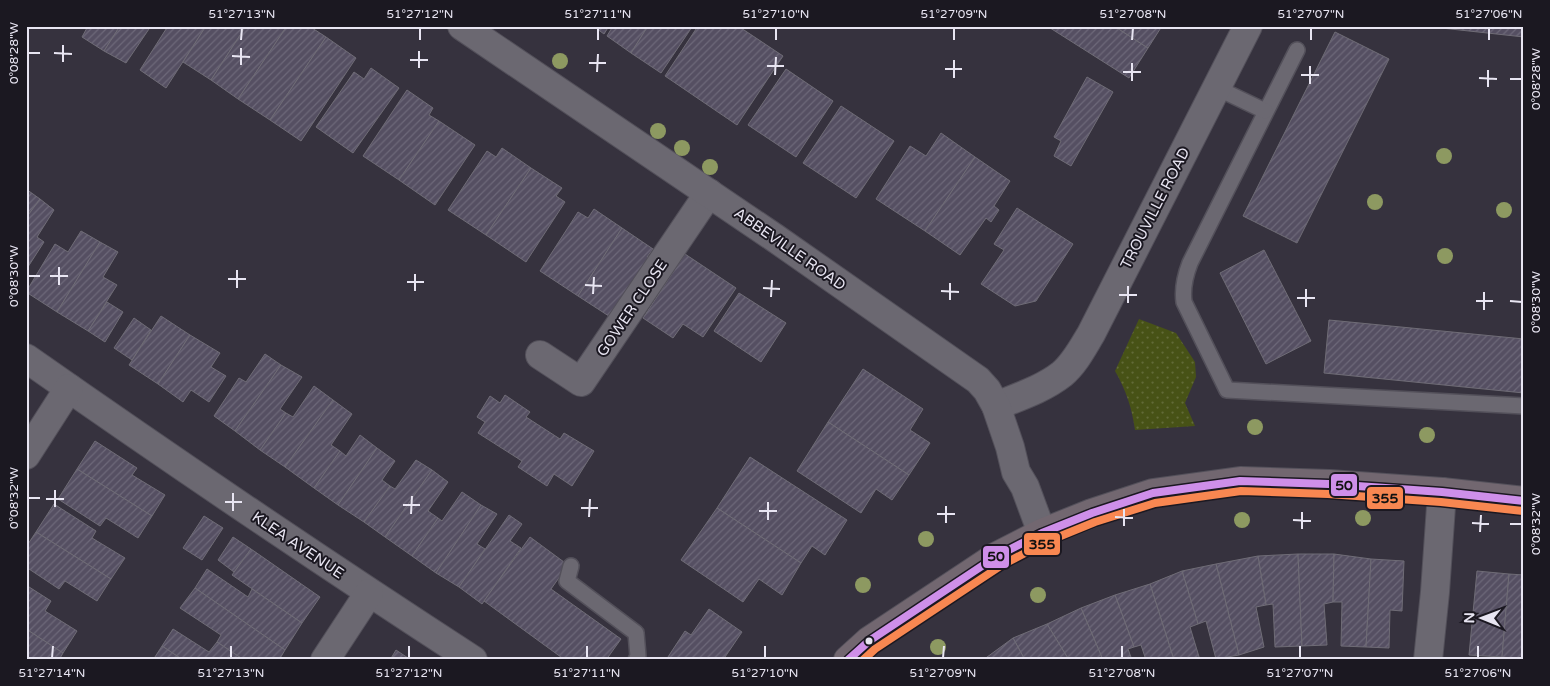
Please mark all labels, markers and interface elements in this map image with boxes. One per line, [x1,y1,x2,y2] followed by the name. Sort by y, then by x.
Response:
[209,7,276,21] text: 51°27'13"N
[387,7,454,21] text: 51°27'12"N
[565,7,632,21] text: 51°27'11"N
[743,7,810,21] text: 51°27'10"N
[921,7,988,21] text: 51°27'09"N
[1100,7,1167,21] text: 51°27'08"N
[1278,7,1345,21] text: 51°27'07"N
[1456,7,1523,21] text: 51°27'06"N
[7,22,21,84] text: 0°08'28"W
[1529,48,1543,110] text: 0°08'28"W
[1117,144,1193,272] street label: TROUVILLE ROAD
[731,204,849,294] street label: ABBEVILLE ROAD
[7,245,21,307] text: 0°08'30"W
[593,256,671,360] street label: GOWER CLOSE
[1529,271,1543,333] text: 0°08'30"W
[7,467,21,529] text: 0°08'32"W
[1330,473,1358,497] line badge: 50
[1335,477,1353,494] text: 50
[1366,486,1404,510] line badge: 355
[1372,490,1398,507] text: 355
[1529,493,1543,555] text: 0°08'32"W
[249,508,347,582] street label: KLEA AVENUE
[1023,532,1061,556] line badge: 355
[1029,536,1055,553] text: 355
[982,545,1010,569] line badge: 50
[987,548,1005,565] text: 50
[1458,594,1508,644] north arrow
[1461,612,1478,624] text: N
[864,636,874,646] unlabelled marker
[19,666,86,680] text: 51°27'14"N
[198,666,265,680] text: 51°27'13"N
[376,666,443,680] text: 51°27'12"N
[554,666,621,680] text: 51°27'11"N
[732,666,799,680] text: 51°27'10"N
[910,666,977,680] text: 51°27'09"N
[1089,666,1156,680] text: 51°27'08"N
[1267,666,1334,680] text: 51°27'07"N
[1445,666,1512,680] text: 51°27'06"N

